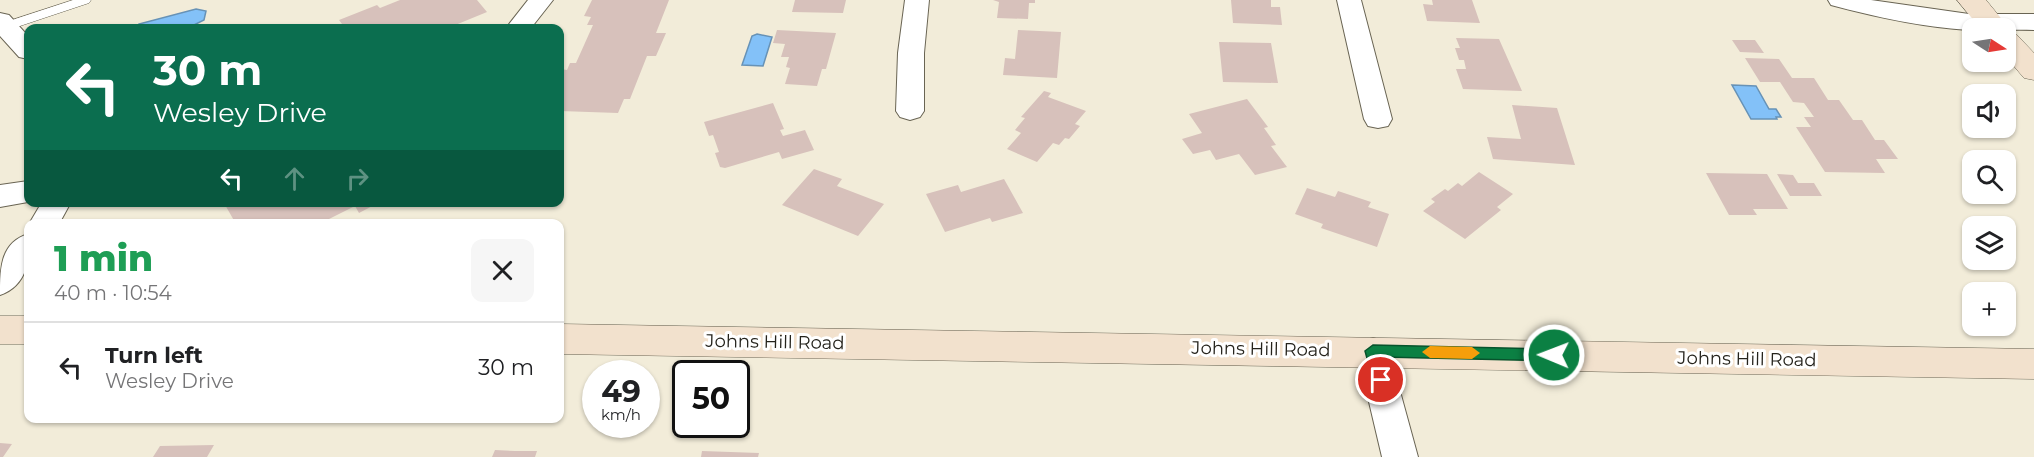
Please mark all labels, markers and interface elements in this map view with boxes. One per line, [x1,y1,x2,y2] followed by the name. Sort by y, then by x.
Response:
[1962,18,2016,72] north arrow
[1962,18,2016,336] map controls
[153,44,262,96] text: 30 m
[54,48,132,126] icon: left
[1962,84,2016,138] button: sound
[153,96,327,129] text: Wesley Drive
[1962,150,2016,204] button: search
[215,162,248,195] icon: left
[278,162,311,195] icon: ahead
[341,162,374,195] icon: right
[1962,216,2016,270] button: layers
[54,236,153,280] text: 1 min
[471,239,534,302] button: close
[54,281,172,305] text: 40 m · 10:54
[1962,282,2016,336] button: +
[1522,323,1586,387] position arrow
[704,330,845,354] street label: Johns Hill Road
[1190,337,1331,361] street label: Johns Hill Road
[105,342,203,369] text: Turn left
[1676,347,1817,371] street label: Johns Hill Road
[54,351,87,384] icon: left
[478,354,534,381] text: 30 m
[1355,354,1406,405] pin
[672,360,750,438] speed limit sign: 50
[1364,363,1397,396] icon: arrive
[105,369,234,393] text: Wesley Drive
[601,373,641,410] text: 49
[601,405,641,424] text: km/h

